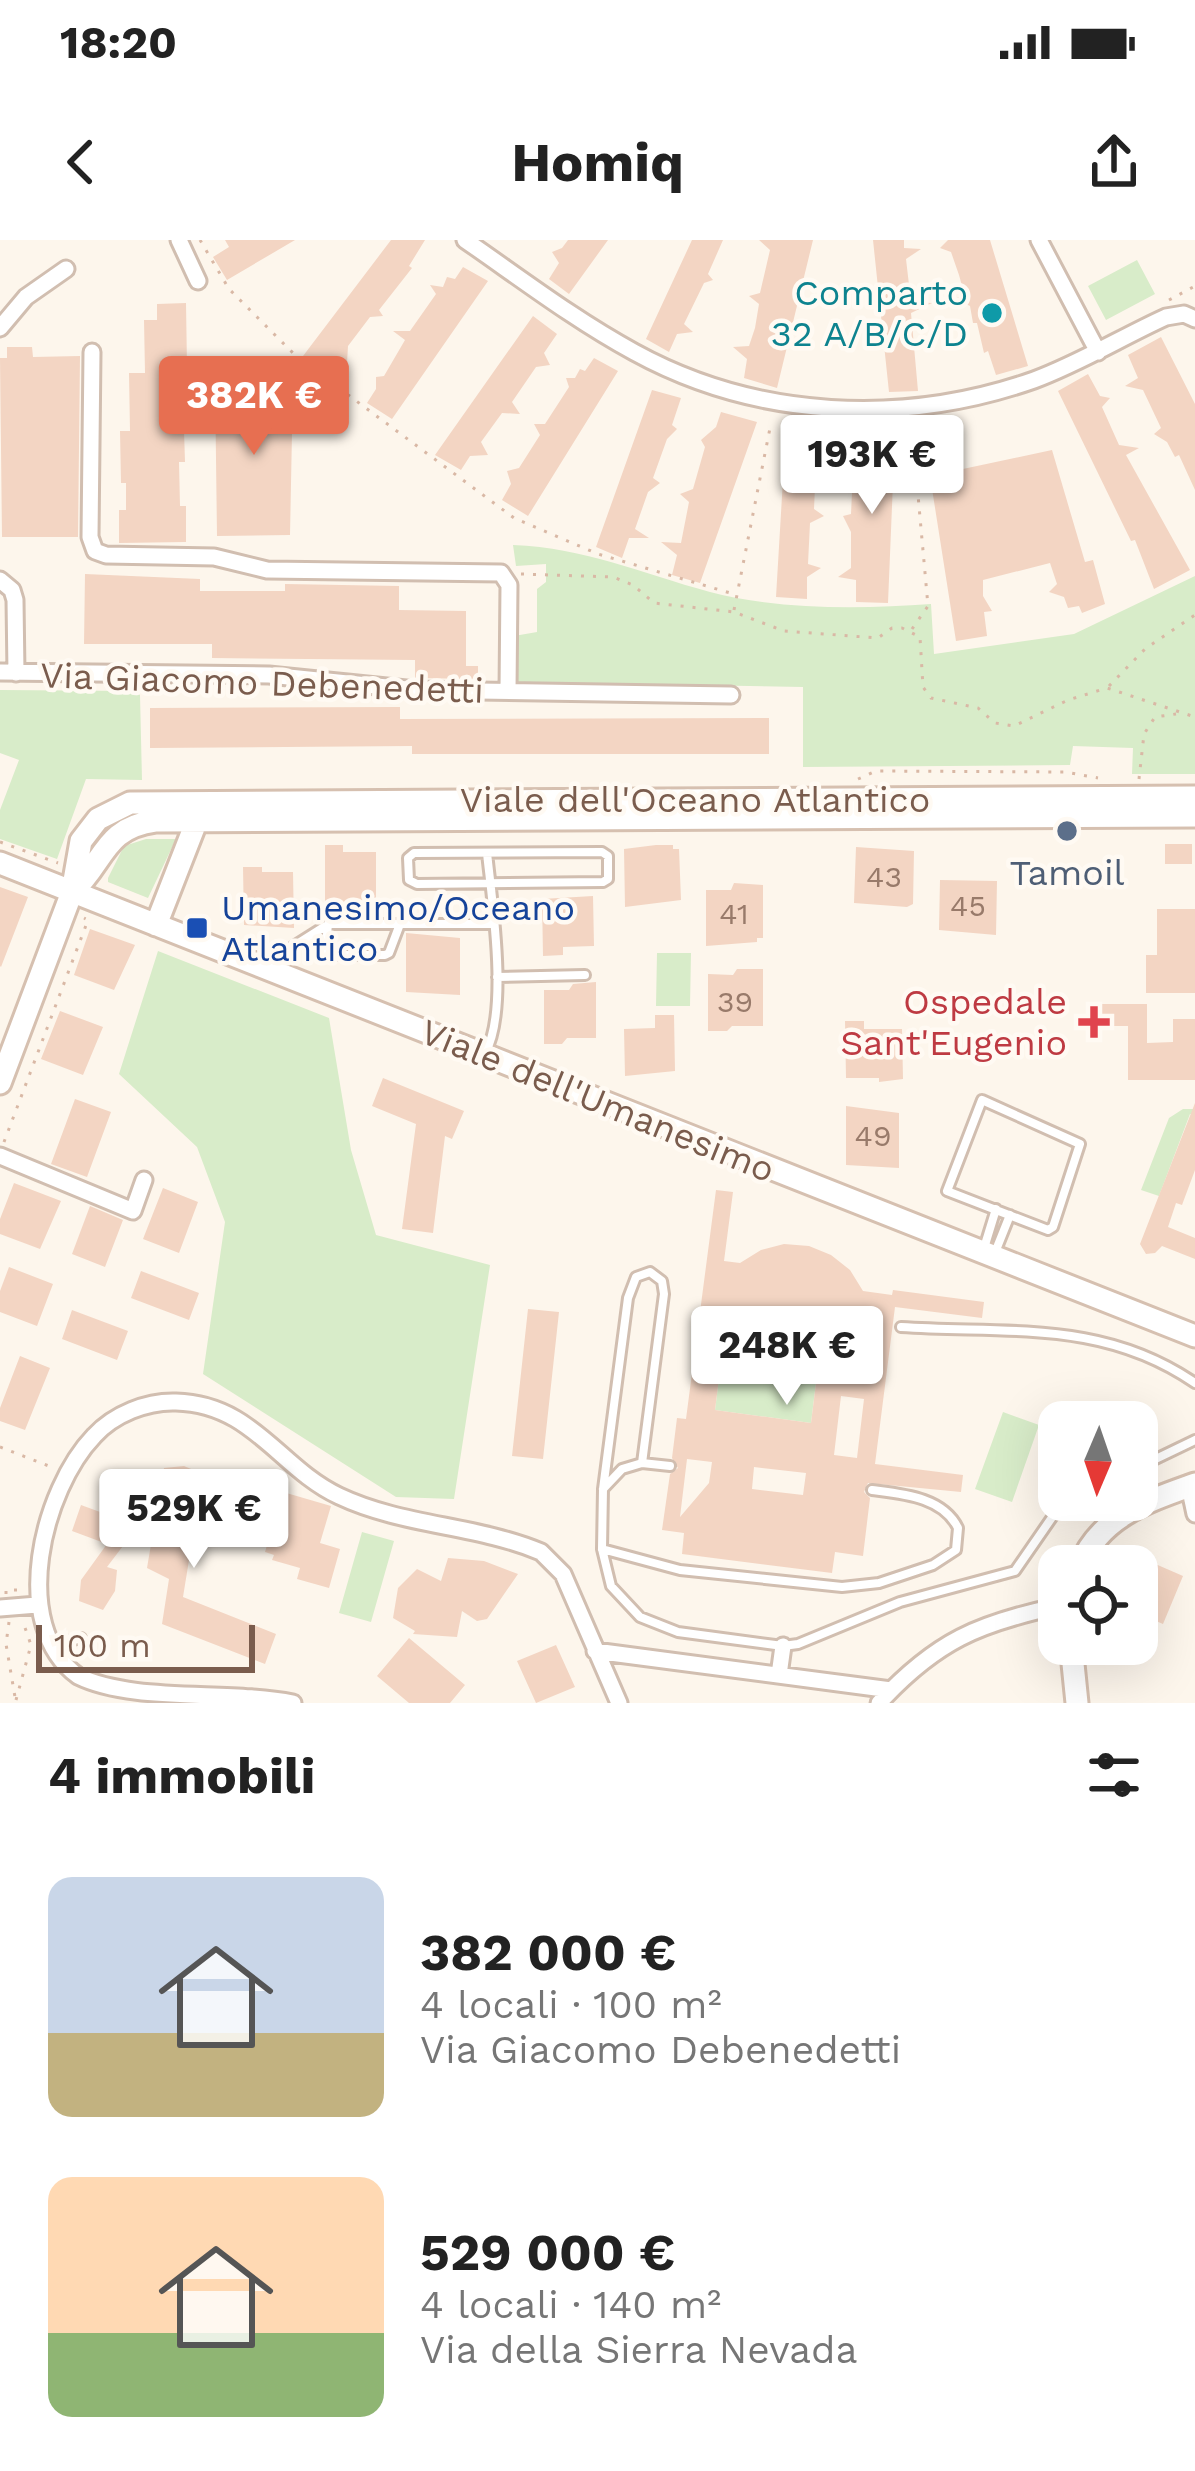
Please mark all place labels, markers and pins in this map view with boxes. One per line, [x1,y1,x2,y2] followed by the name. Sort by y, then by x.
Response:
[771,272,968,355] place label: Comparto 32 A/B/C/D
[979,300,1005,326] marker: Comparto 32 A/B/C/D
[156,356,352,458] pin: 382K €
[774,415,970,517] pin: 193K €
[1054,818,1080,844] marker: Tamoil
[1010,852,1124,894] place label: Tamoil
[221,887,575,970] place label: Umanesimo/Oceano Atlantico
[184,915,210,941] marker: Umanesimo/Oceano Atlantico
[840,981,1067,1064] place label: Ospedale Sant'Eugenio
[1078,1006,1110,1038] marker: Ospedale Sant'Eugenio
[689,1306,885,1408] pin: 248K €
[96,1469,292,1571] pin: 529K €

